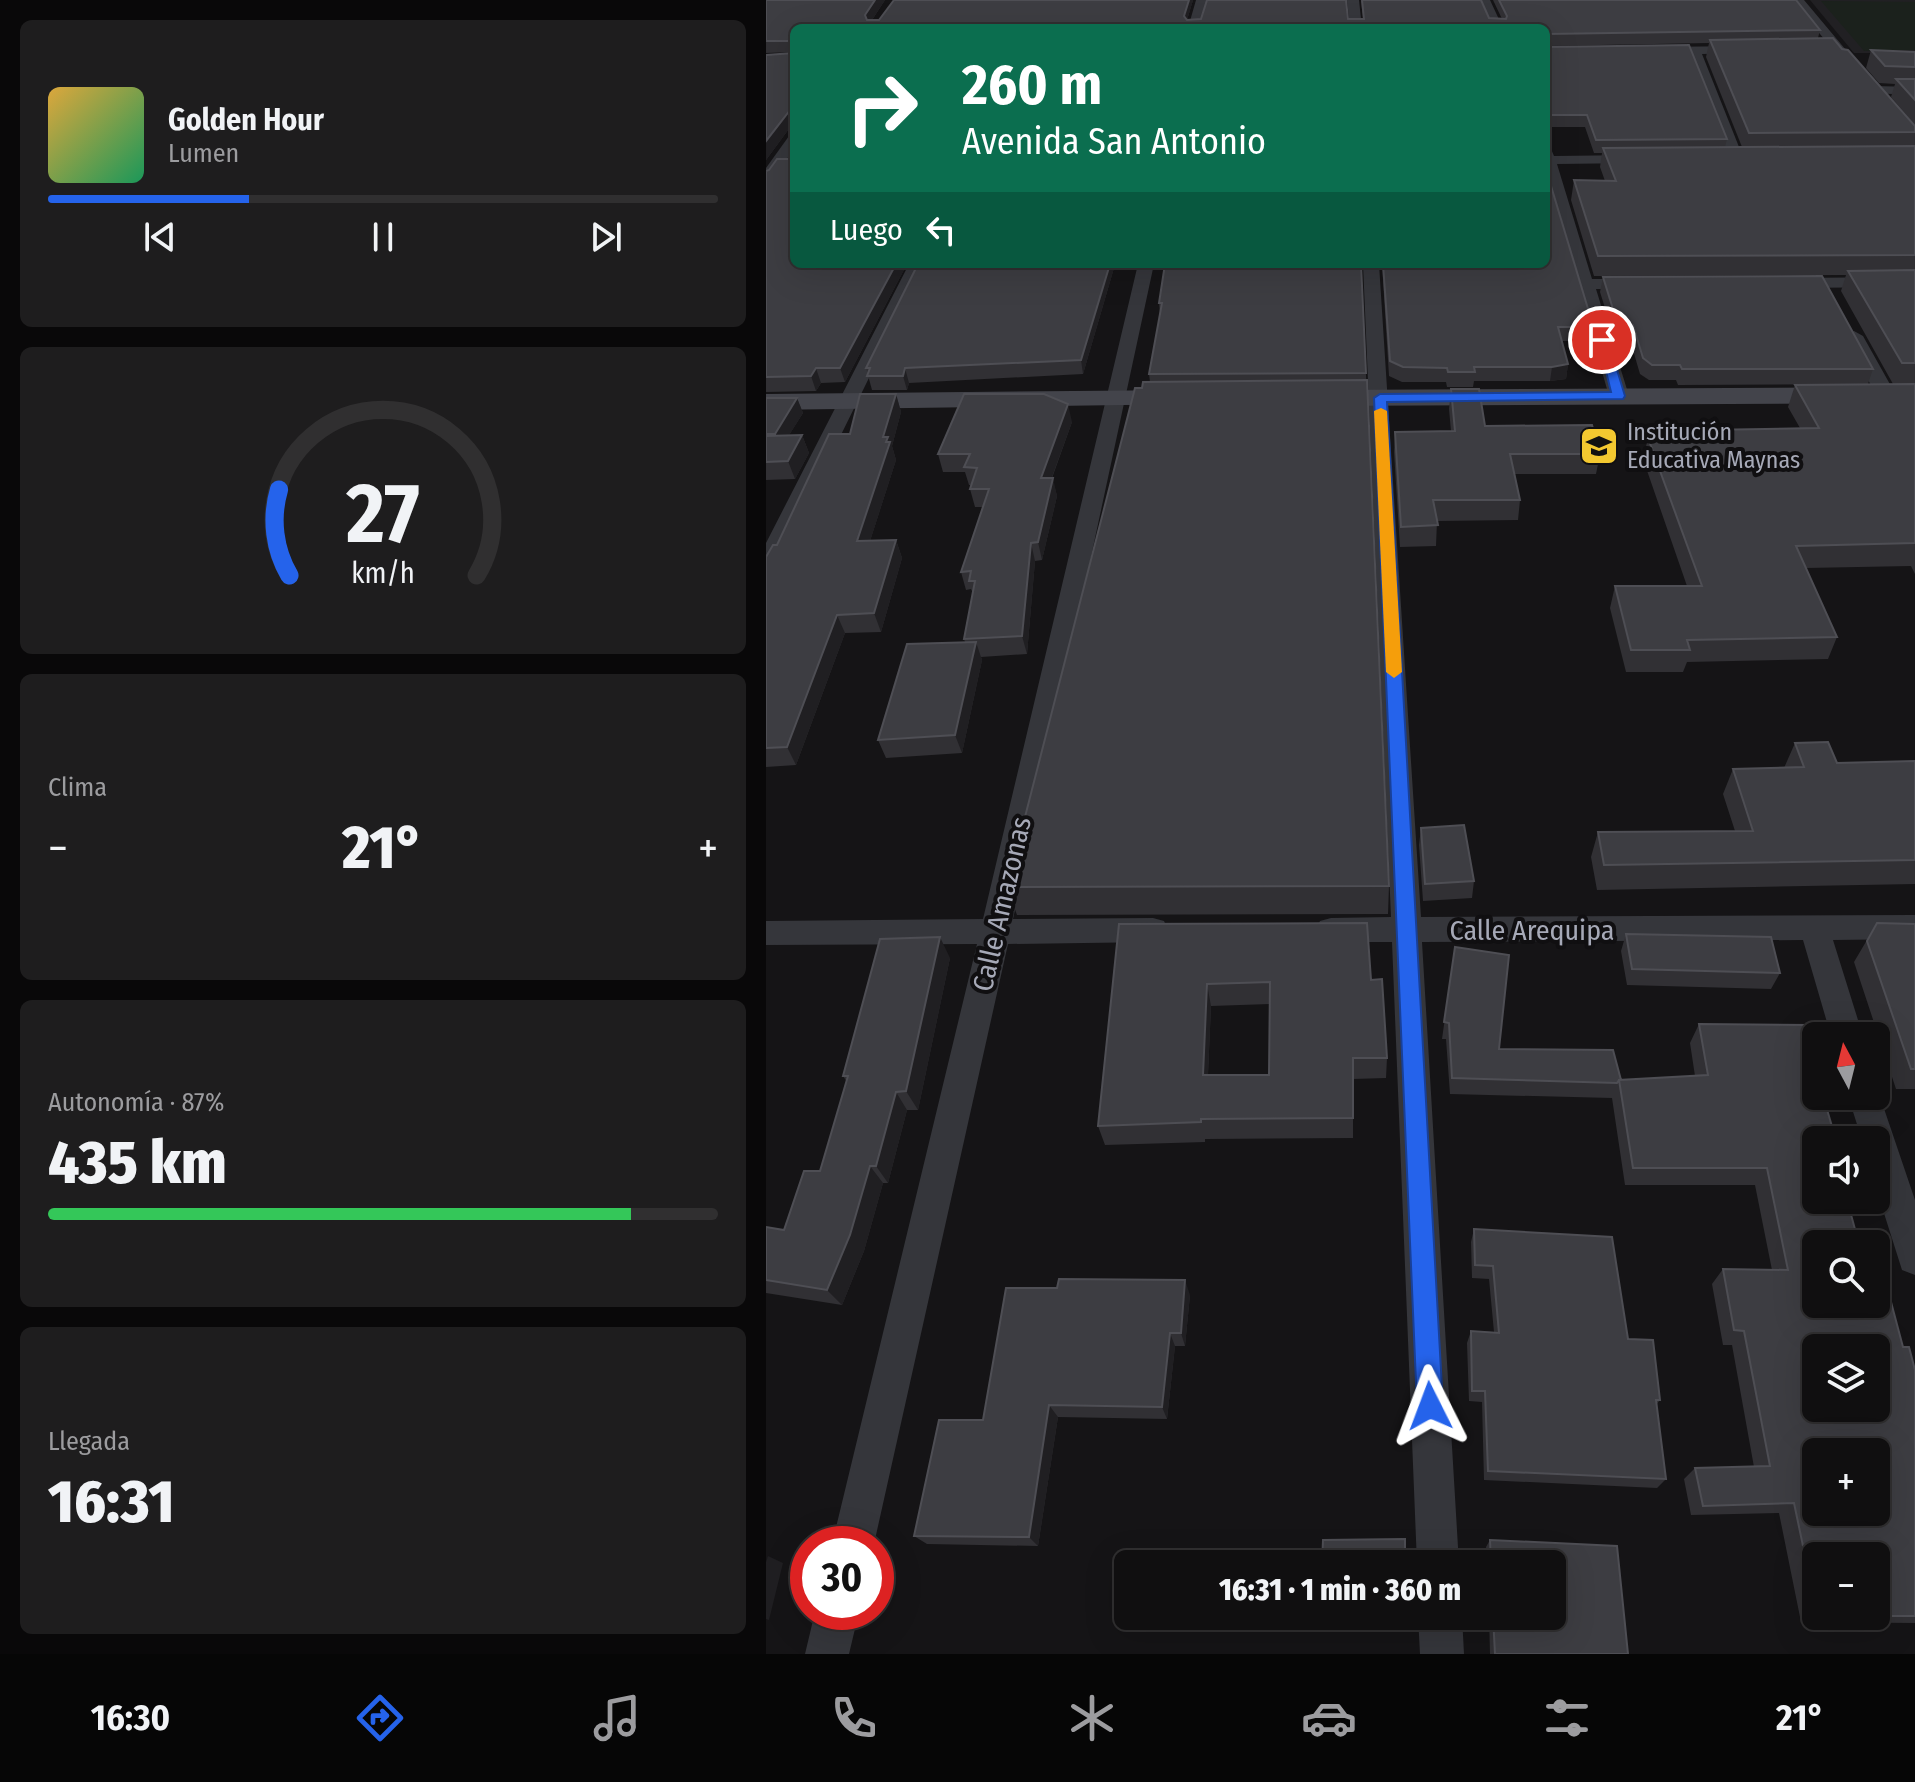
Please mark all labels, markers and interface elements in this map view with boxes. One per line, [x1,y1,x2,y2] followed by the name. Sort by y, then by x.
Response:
[962,52,1102,119] text: 260 m
[830,56,934,160] icon: right
[168,102,324,138] text: Golden Hour
[962,120,1266,164] text: Avenida San Antonio
[168,138,239,169] text: Lumen
[919,208,963,252] icon: left
[830,212,903,248] text: Luego
[138,215,182,259] icon: previous
[361,215,405,259] icon: pause
[584,215,628,259] icon: next
[1568,306,1636,374] pin
[1580,318,1624,362] icon: arrive
[1627,418,1800,474] place label: Institución Educativa Maynas
[1578,425,1620,467] school or university icon: Institución Educativa Maynas
[345,464,420,564] text: 27
[351,556,415,591] text: km/h
[48,772,107,803] text: Clima
[342,812,424,884] text: 21°
[966,813,1038,995] street label: Calle Amazonas
[48,822,68,875] text: −
[698,822,718,875] text: +
[1449,914,1615,947] street label: Calle Arequipa
[1802,1022,1890,1110] north arrow
[1802,1022,1890,1630] map controls
[48,1087,224,1118] text: Autonomía · 87%
[1802,1126,1890,1214] button: sound
[48,1127,227,1199] text: 435 km
[1802,1230,1890,1318] button: search
[1802,1334,1890,1422] button: layers
[1388,1364,1472,1448] position arrow
[48,1426,130,1457] text: Llegada
[1802,1438,1890,1526] button: +
[48,1466,175,1538] text: 16:31
[790,1526,894,1630] speed limit sign: 30
[1802,1542,1890,1630] button: −
[1219,1572,1461,1608] text: 16:31 · 1 min · 360 m
[352,1690,408,1746] icon: directions
[589,1690,645,1746] icon: music
[826,1690,882,1746] icon: phone
[1064,1690,1120,1746] icon: climate
[1301,1690,1357,1746] icon: car
[1539,1690,1595,1746] icon: filters
[91,1696,170,1740] text: 16:30
[1776,1696,1824,1740] text: 21°

